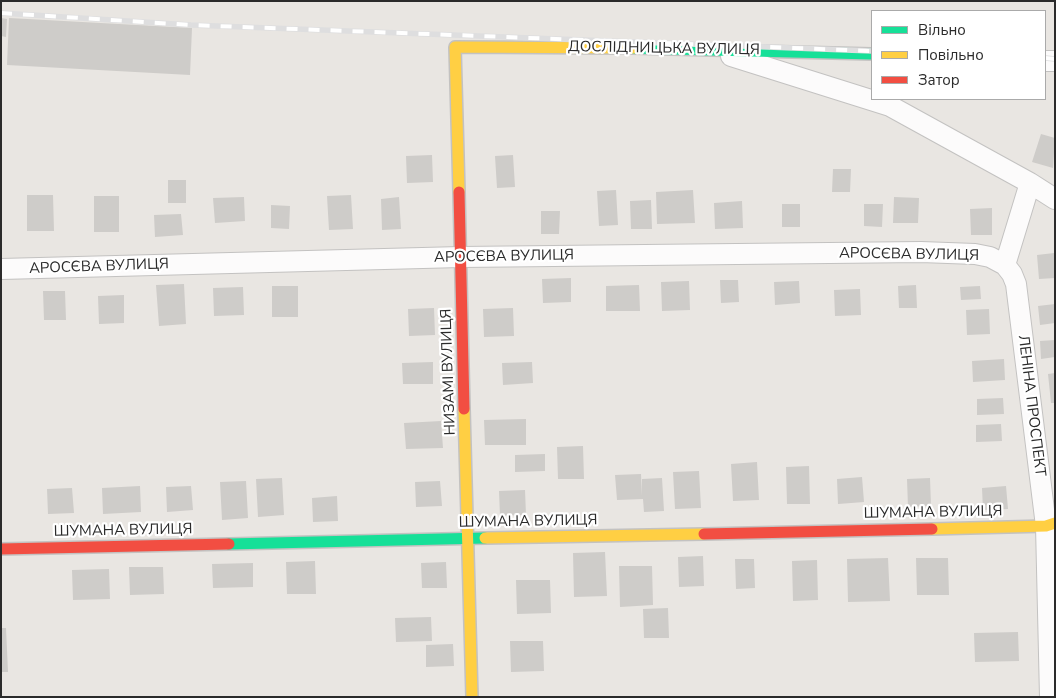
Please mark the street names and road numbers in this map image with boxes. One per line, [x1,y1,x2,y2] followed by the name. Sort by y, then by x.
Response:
[568,38,760,60] street label: ДОСЛІДНИЦЬКА ВУЛИЦЯ
[839,245,979,265] street label: АРОСЄВА ВУЛИЦЯ
[434,247,574,267] street label: АРОСЄВА ВУЛИЦЯ
[29,256,169,278] street label: АРОСЄВА ВУЛИЦЯ
[438,308,460,436] street label: НИЗАМІ ВУЛИЦЯ
[1013,334,1049,478] street label: ЛЕНІНА ПРОСПЕКТ
[863,503,1003,523] street label: ШУМАНА ВУЛИЦЯ
[458,512,598,532] street label: ШУМАНА ВУЛИЦЯ
[53,521,193,541] street label: ШУМАНА ВУЛИЦЯ

